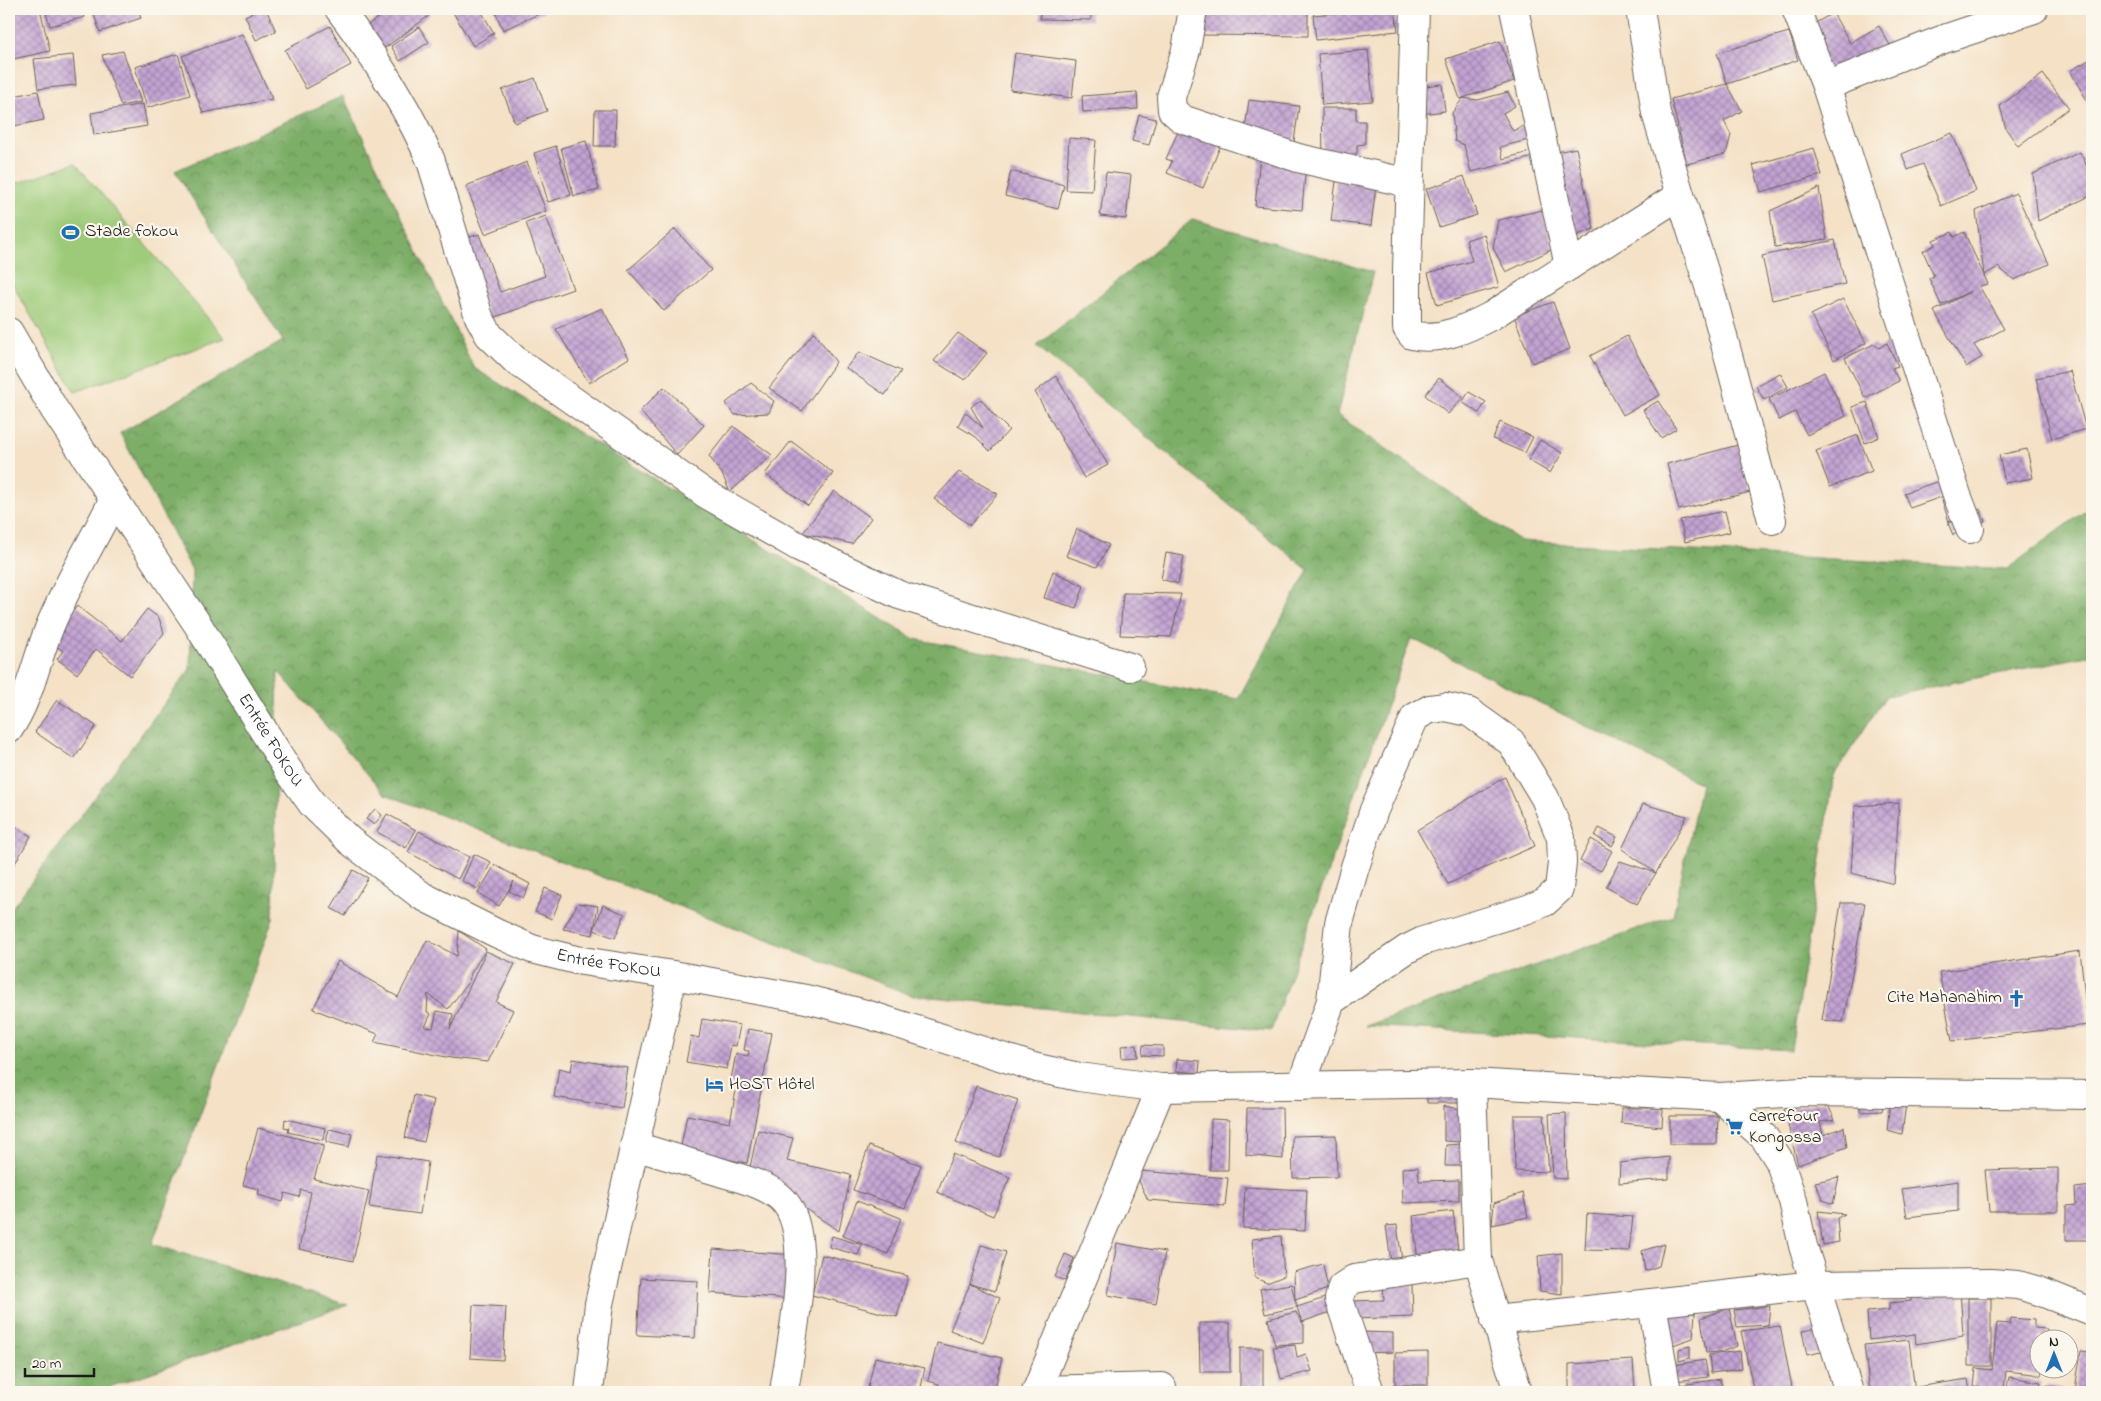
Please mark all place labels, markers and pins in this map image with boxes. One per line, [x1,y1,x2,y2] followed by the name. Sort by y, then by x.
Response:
[85,219,179,245] place label: Stade fokou
[61,222,81,242] sports icon: Stade fokou
[1887,985,2002,1011] place label: Cite Mahanahim
[2006,988,2026,1008] church icon: Cite Mahanahim
[729,1072,815,1098] place label: HOST Hôtel
[705,1075,725,1095] hotel icon: HOST Hôtel
[1749,1104,1821,1152] place label: carrefour Kongossa
[1725,1117,1745,1137] supermarket icon: carrefour Kongossa

